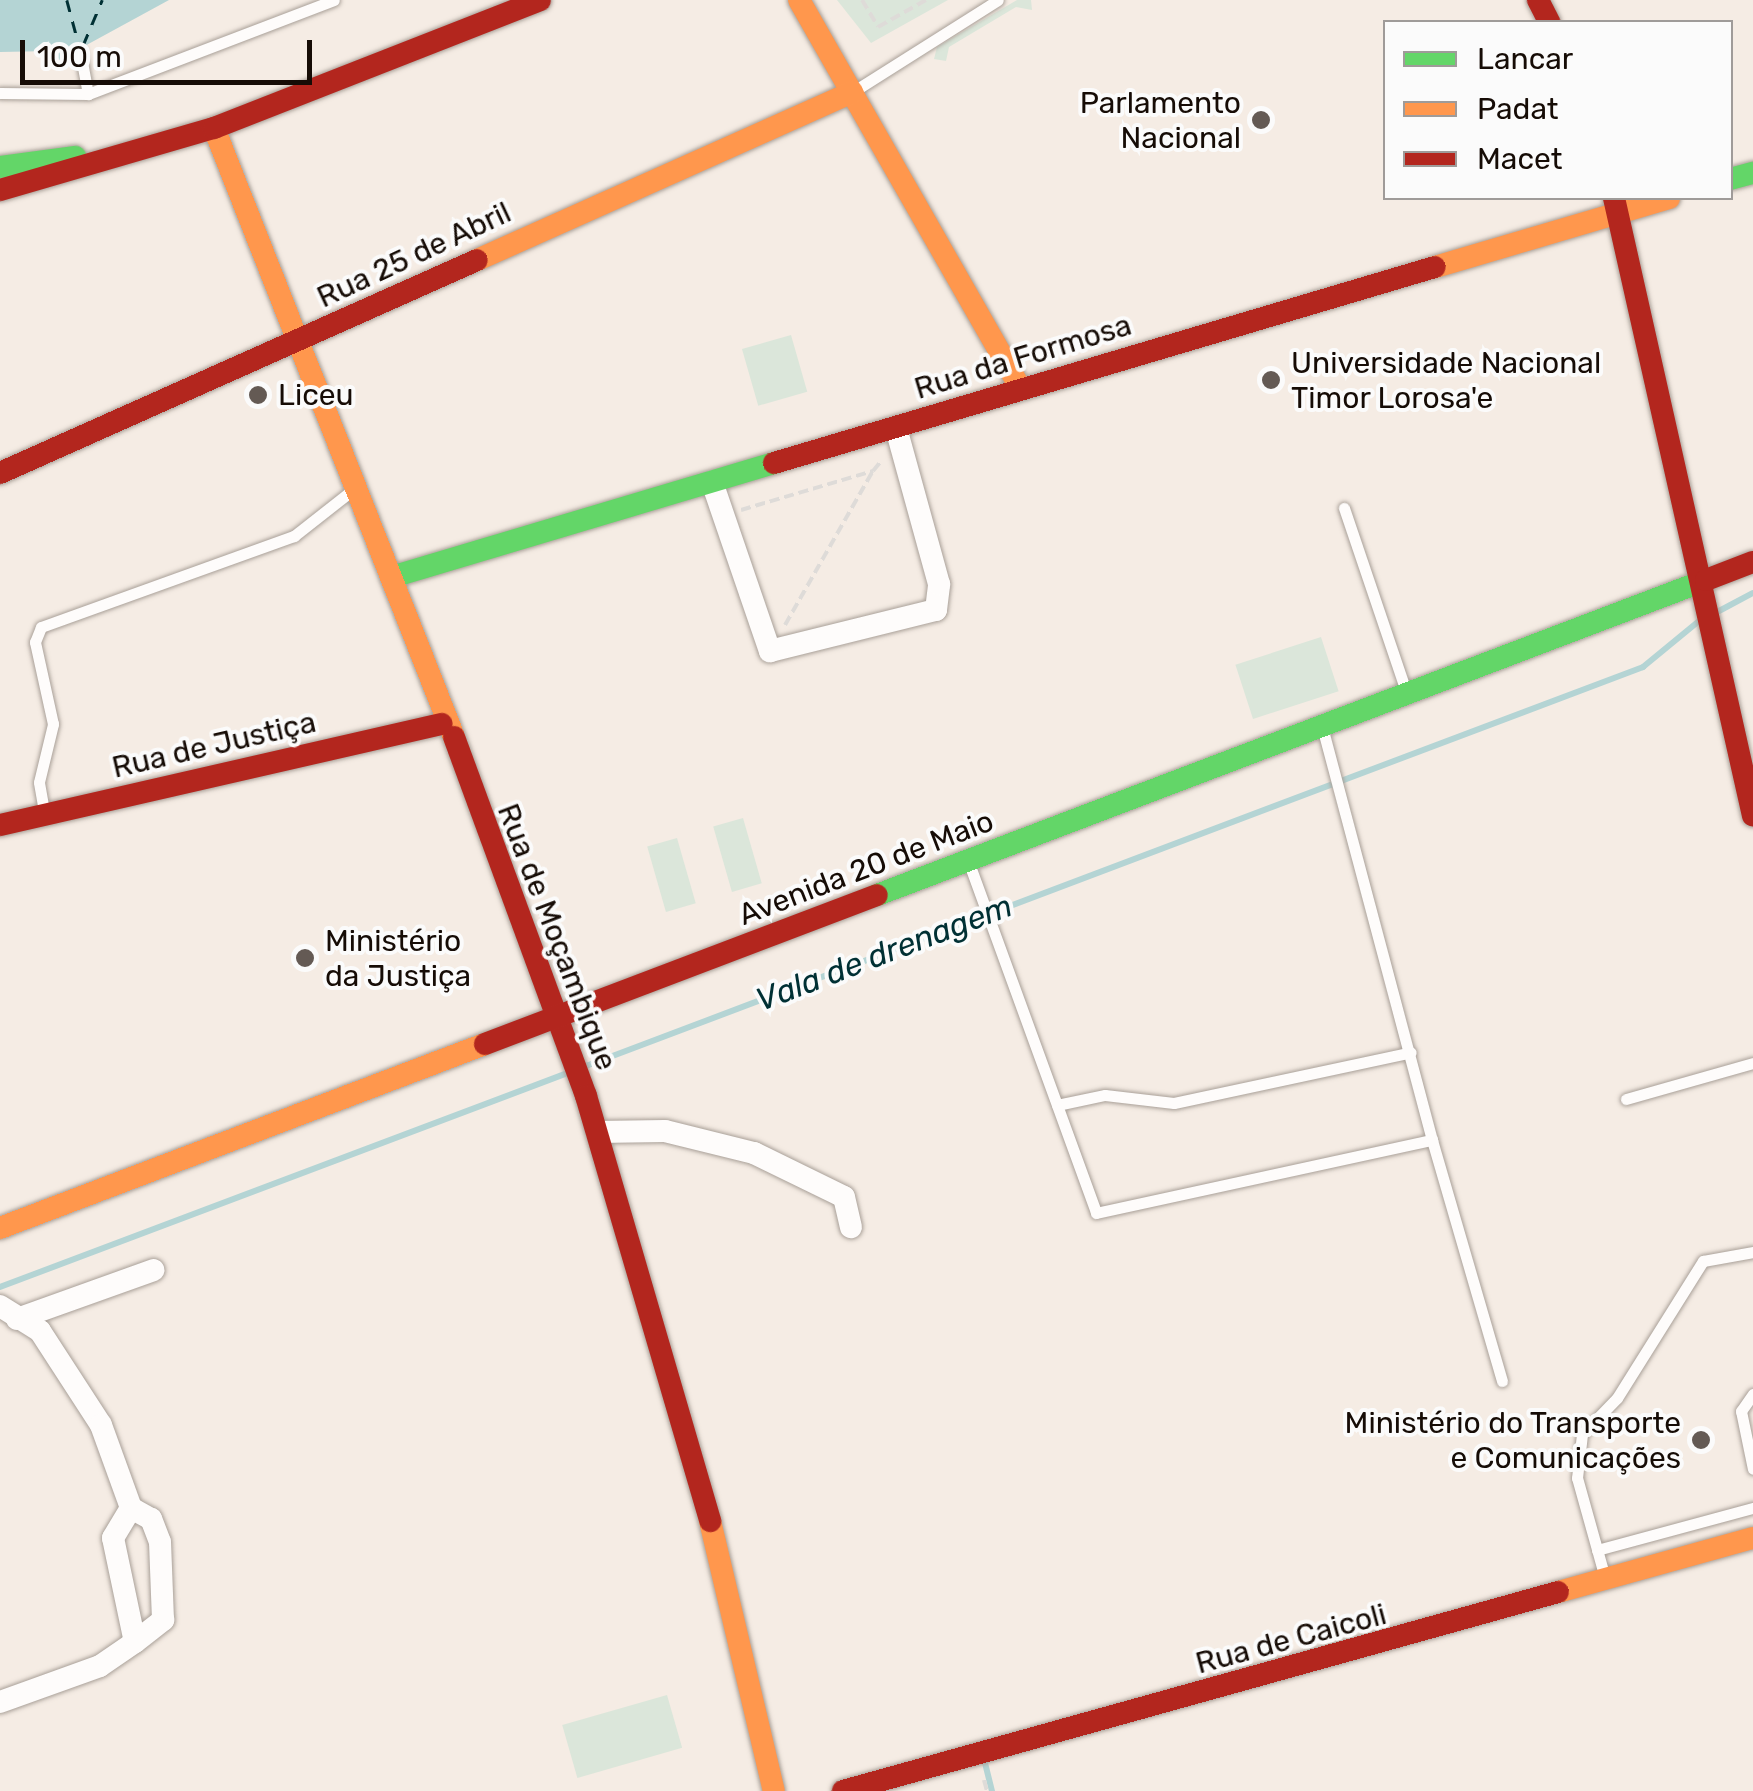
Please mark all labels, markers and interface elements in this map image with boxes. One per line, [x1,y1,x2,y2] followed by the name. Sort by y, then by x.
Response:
[25,20,318,82] scale bar
[1383,20,1733,200] legend
[37,39,122,75] text: 100 m
[1477,41,1573,77] text: Lancar
[1080,85,1241,156] place label: Parlamento Nacional
[1477,91,1559,127] text: Padat
[1250,109,1272,131] marker: Parlamento Nacional
[1477,141,1562,177] text: Macet
[311,194,517,316] street label: Rua 25 de Abril
[910,307,1136,407] street label: Rua da Formosa
[1291,345,1601,416] place label: Universidade Nacional Timor Lorosa'e
[1260,369,1282,391] marker: Universidade Nacional Timor Lorosa'e
[278,377,354,413] place label: Liceu
[247,384,269,406] marker: Liceu
[109,704,319,786] street label: Rua de Justiça
[490,799,624,1075] street label: Rua de Moçambique
[733,803,999,933] street label: Avenida 20 de Maio
[750,886,1018,1020] water label: Vala de drenagem
[325,923,471,994] place label: Ministério da Justiça
[294,947,316,969] marker: Ministério da Justiça
[1344,1405,1681,1476] place label: Ministério do Transporte e Comunicações
[1690,1429,1712,1451] marker: Ministério do Transporte e Comunicações
[1192,1596,1390,1682] street label: Rua de Caicoli

